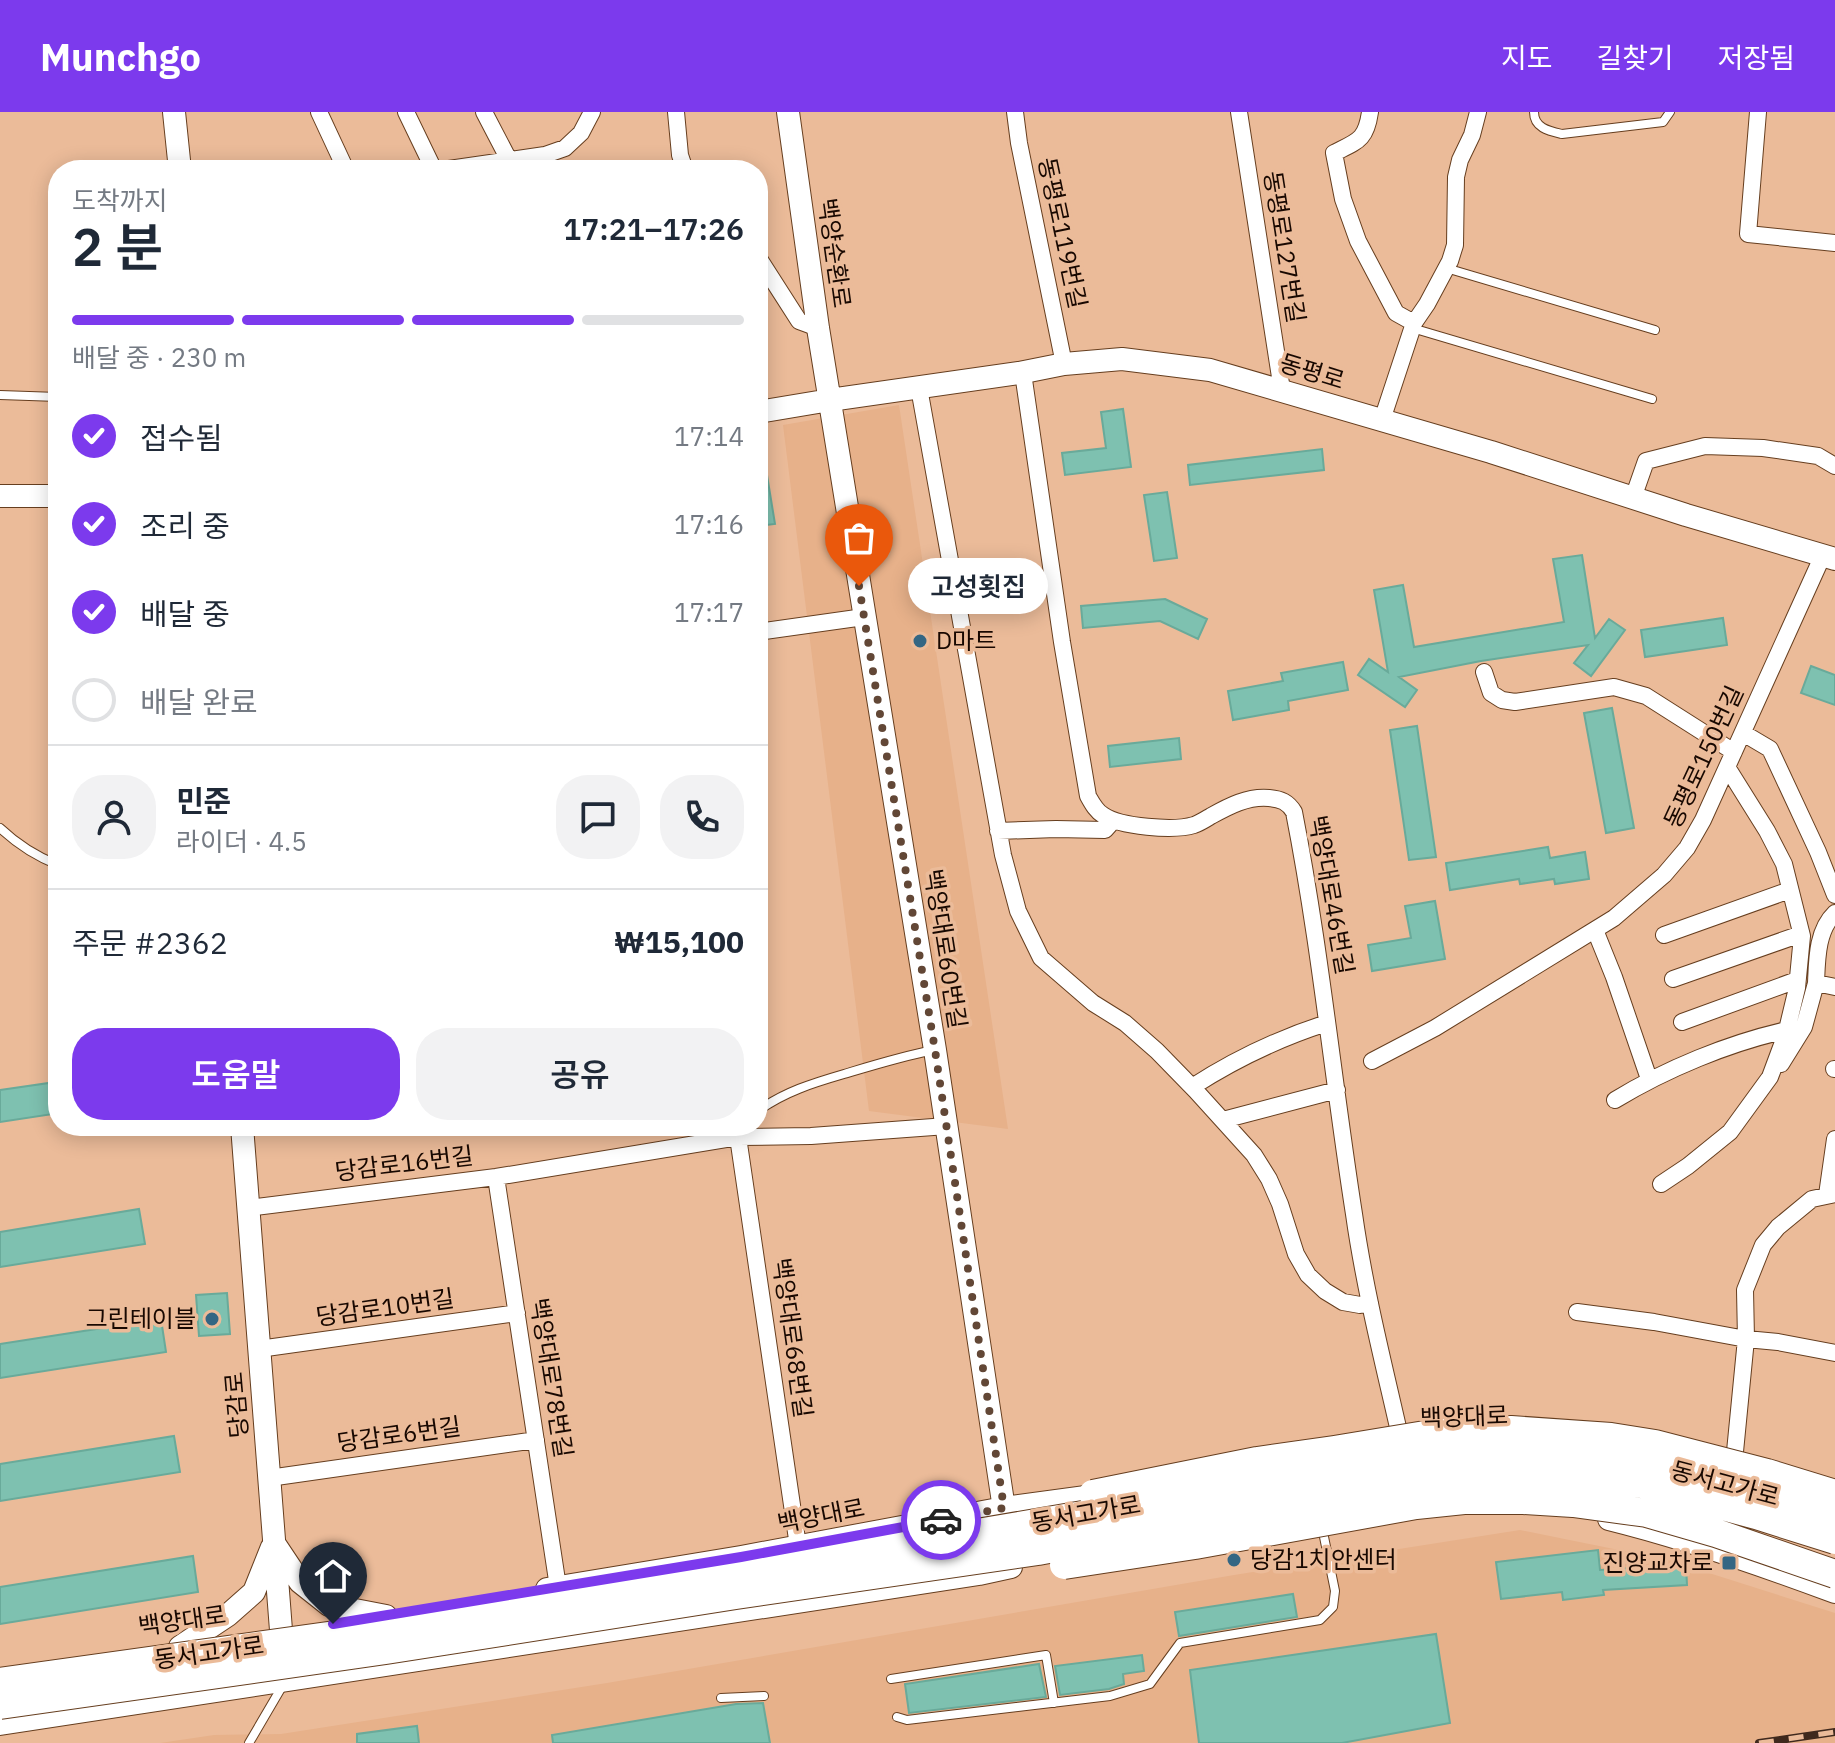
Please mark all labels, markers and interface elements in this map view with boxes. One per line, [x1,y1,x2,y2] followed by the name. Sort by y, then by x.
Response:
[40,32,201,81] text: Munchgo
[1501,39,1552,76] text: 지도
[1596,39,1674,76] text: 길찾기
[1718,39,1795,76] text: 저장됨
[1031,154,1095,311] street label: 동평로119번길
[1257,168,1313,325] street label: 동평로127번길
[72,183,168,217] text: 도착까지
[811,196,859,310] street label: 백양순환로
[563,209,744,248] text: 17:21–17:26
[72,213,163,280] text: 2 분
[72,340,246,374] text: 배달 중 · 230 m
[1276,346,1349,396] street label: 동평로
[72,414,116,458] icon: check
[140,418,223,457] text: 접수됨
[674,419,744,453] text: 17:14
[72,502,116,546] icon: check
[825,504,893,586] pin
[140,506,230,545] text: 조리 중
[674,507,744,541] text: 17:16
[837,516,881,560] icon: bag
[907,558,1047,614] callout: 고성횟집
[930,569,1026,603] text: 고성횟집
[72,590,116,634] icon: check
[140,594,230,633] text: 배달 중
[674,595,744,629] text: 17:17
[936,624,996,656] place label: D마트
[911,632,929,650] marker: D마트
[1656,680,1750,833] street label: 동평로150번길
[140,682,257,721] text: 배달 완료
[72,775,156,859] button: person
[556,775,640,859] button: chat
[660,775,744,859] button: phone
[176,781,231,820] text: 민준
[1302,813,1362,977] street label: 백양대로46번길
[176,824,307,858] text: 라이더 · 4.5
[918,867,974,1031] street label: 백양대로60번길
[614,922,744,961] text: ₩15,100
[72,923,228,962] text: 주문 #2362
[72,1028,400,1120] button: 도움말
[416,1028,744,1120] button: 공유
[333,1139,475,1187] street label: 당감로16번길
[766,1256,820,1420] street label: 백양대로68번길
[314,1281,456,1333] street label: 당감로10번길
[524,1296,580,1460] street label: 백양대로78번길
[86,1302,196,1334] place label: 그린테이블
[203,1310,221,1328] marker: 그린테이블
[217,1371,255,1439] street label: 당감로
[1419,1398,1509,1434] street label: 백양대로
[335,1409,463,1459] street label: 당감로6번길
[1668,1453,1783,1513] street label: 동서고가로
[901,1480,981,1560] courier
[1029,1488,1143,1538] street label: 동서고가로
[774,1491,867,1539] street label: 백양대로
[919,1498,963,1542] icon: car
[299,1542,367,1624] pin
[1250,1543,1397,1575] place label: 당감1치안센터
[1603,1546,1713,1578] place label: 진양교차로
[1225,1551,1243,1569] marker: 당감1치안센터
[311,1554,355,1598] icon: home
[1720,1554,1738,1572] marker: 진양교차로
[136,1598,228,1642] street label: 백양대로
[152,1628,266,1676] street label: 동서고가로

